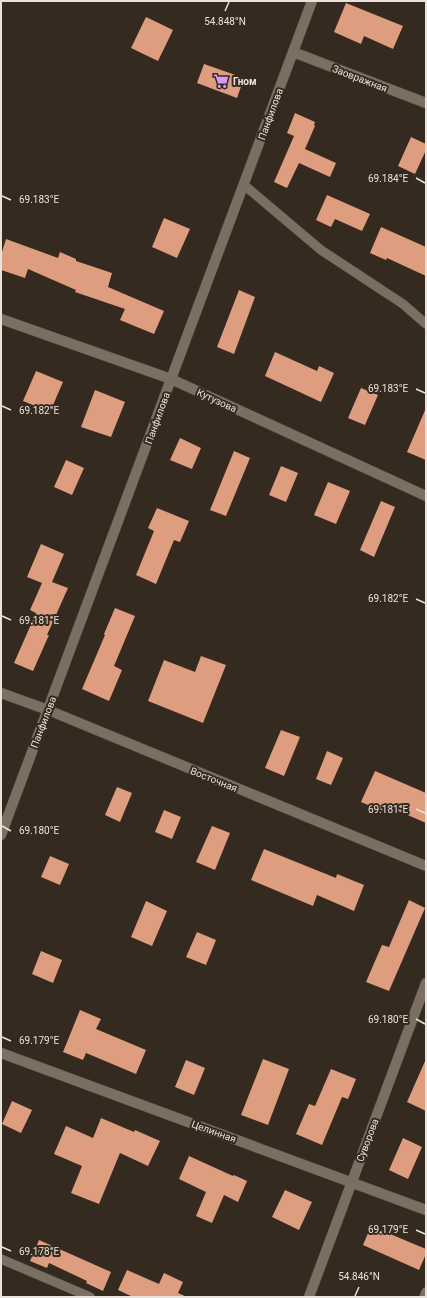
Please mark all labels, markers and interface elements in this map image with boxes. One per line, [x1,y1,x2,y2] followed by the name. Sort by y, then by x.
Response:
[204,16,246,27] text: 54.848°N
[331,63,389,94] street label: Заовражная
[212,72,230,90] supermarket icon: Гном
[233,76,257,87] place label: Гном
[256,87,285,141] street label: Панфилова
[368,173,408,184] text: 69.184°E
[19,194,59,205] text: 69.183°E
[368,383,408,394] text: 69.183°E
[195,386,238,414] street label: Кутузова
[143,391,172,445] street label: Панфилова
[19,405,59,416] text: 69.182°E
[368,593,408,604] text: 69.182°E
[19,615,59,626] text: 69.181°E
[29,695,58,749] street label: Панфилова
[189,765,239,794] street label: Восточная
[368,804,408,815] text: 69.181°E
[19,825,59,836] text: 69.180°E
[368,1014,408,1025] text: 69.180°E
[19,1035,59,1046] text: 69.179°E
[354,1117,381,1163] street label: Суворова
[190,1118,238,1145] street label: Целинная
[368,1224,408,1235] text: 69.179°E
[19,1246,59,1257] text: 69.178°E
[338,1271,380,1282] text: 54.846°N

